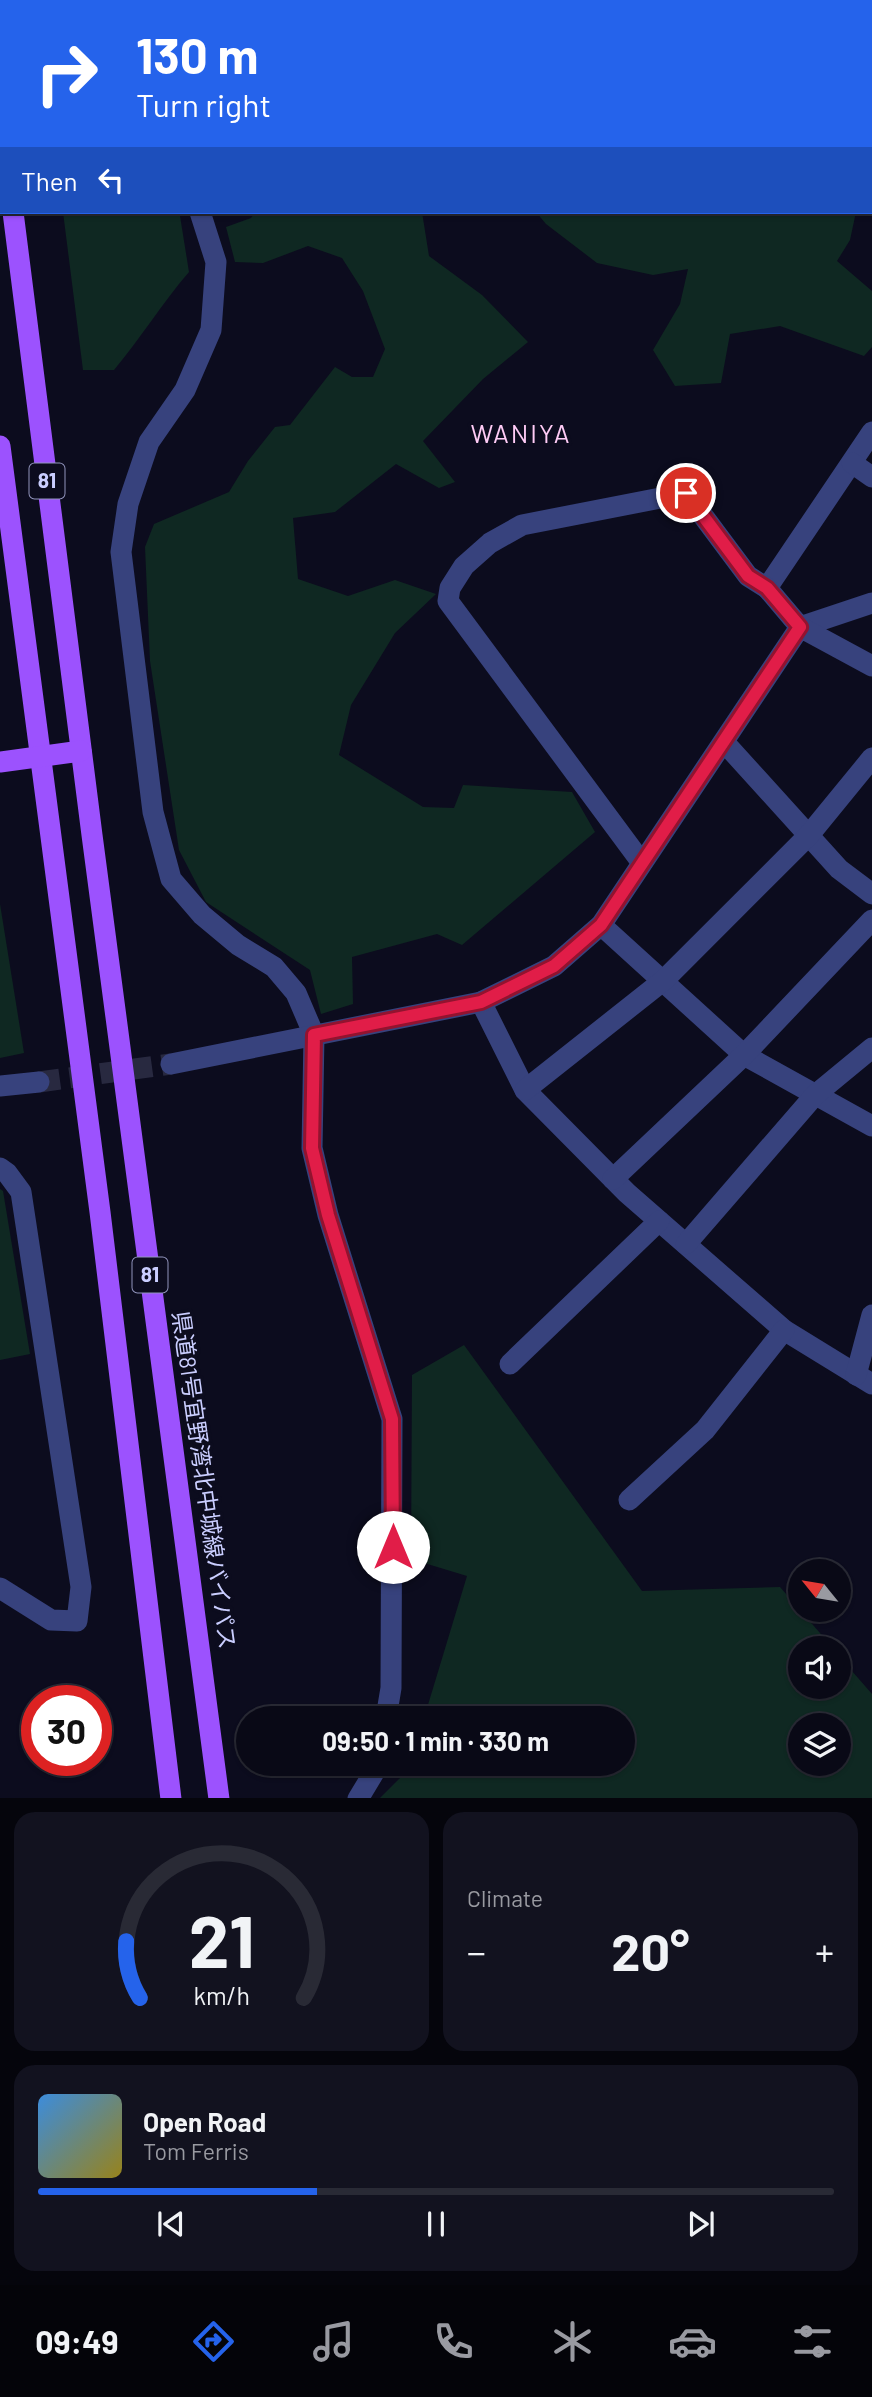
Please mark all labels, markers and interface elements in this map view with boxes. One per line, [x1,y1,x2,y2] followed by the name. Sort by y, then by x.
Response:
[136,25,258,84] text: 130 m
[21,28,112,119] icon: right
[136,85,271,123] text: Turn right
[92,161,130,199] icon: left
[21,165,78,196] text: Then
[471,417,571,448] district label: WANIYA
[30,463,64,498] road number: 81
[656,463,716,523] pin
[667,474,705,512] icon: arrive
[132,1258,168,1292] road number: 81
[167,1309,243,1651] street label: 県道81号宜野湾北中城線バイパス
[356,1510,430,1584] position arrow
[788,1559,850,1622] north arrow
[788,1559,851,1776] map controls
[788,1636,851,1699] button: sound
[21,1685,112,1776] speed limit sign: 30
[788,1713,851,1776] button: layers
[322,1725,549,1756] text: 09:50 · 1 min · 330 m
[467,1884,543,1912] text: Climate
[188,1895,255,1983] text: 21
[611,1919,690,1981] text: 20°
[467,1928,486,1974] text: −
[815,1928,834,1974] text: +
[193,1979,250,2009] text: km/h
[143,2106,266,2137] text: Open Road
[143,2137,249,2165] text: Tom Ferris
[152,2205,190,2243] icon: previous
[417,2205,455,2243] icon: pause
[682,2205,720,2243] icon: next
[189,2317,238,2366] icon: directions
[309,2317,358,2366] icon: music
[429,2317,478,2366] icon: phone
[548,2317,597,2366] icon: climate
[668,2317,717,2366] icon: car
[788,2317,837,2366] icon: filters
[35,2322,119,2360] text: 09:49

